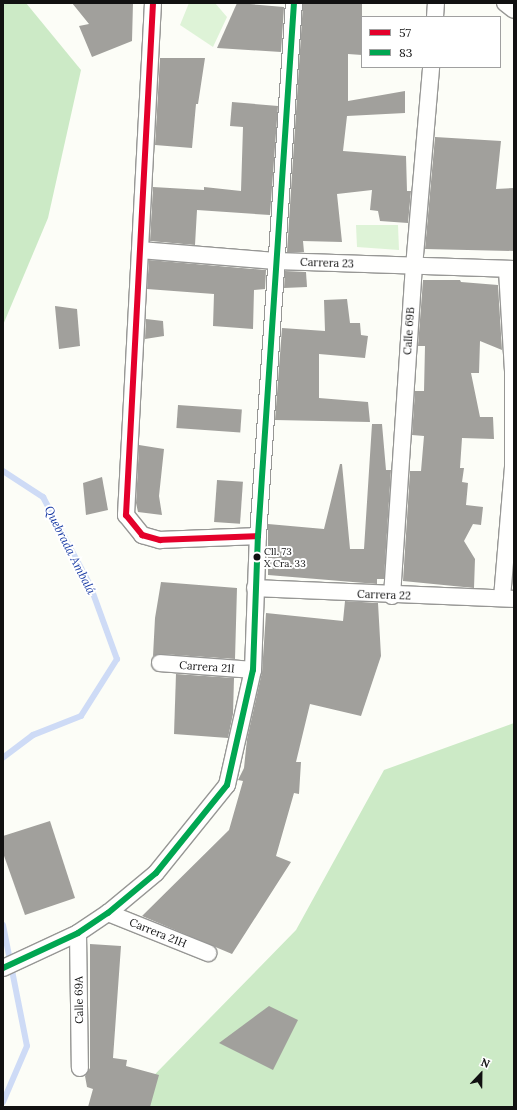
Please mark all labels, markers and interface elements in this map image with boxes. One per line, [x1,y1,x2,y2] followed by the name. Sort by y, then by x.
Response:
[361,16,501,68] legend
[399,25,411,40] text: 57
[399,45,412,60] text: 83
[300,255,354,271] street label: Carrera 23
[401,307,417,355] street label: Calle 69B
[41,503,99,597] water label: Quebrada Ambalá
[264,545,306,568] place label: Cll. 73 X Cra. 33
[252,552,262,562] marker: Cll. 73 X Cra. 33
[357,587,411,603] street label: Carrera 22
[179,658,235,676] street label: Carrera 21I
[127,916,189,950] street label: Carrera 21H
[72,976,86,1024] street label: Calle 69A
[461,1054,501,1094] north arrow
[479,1055,492,1071] text: N

